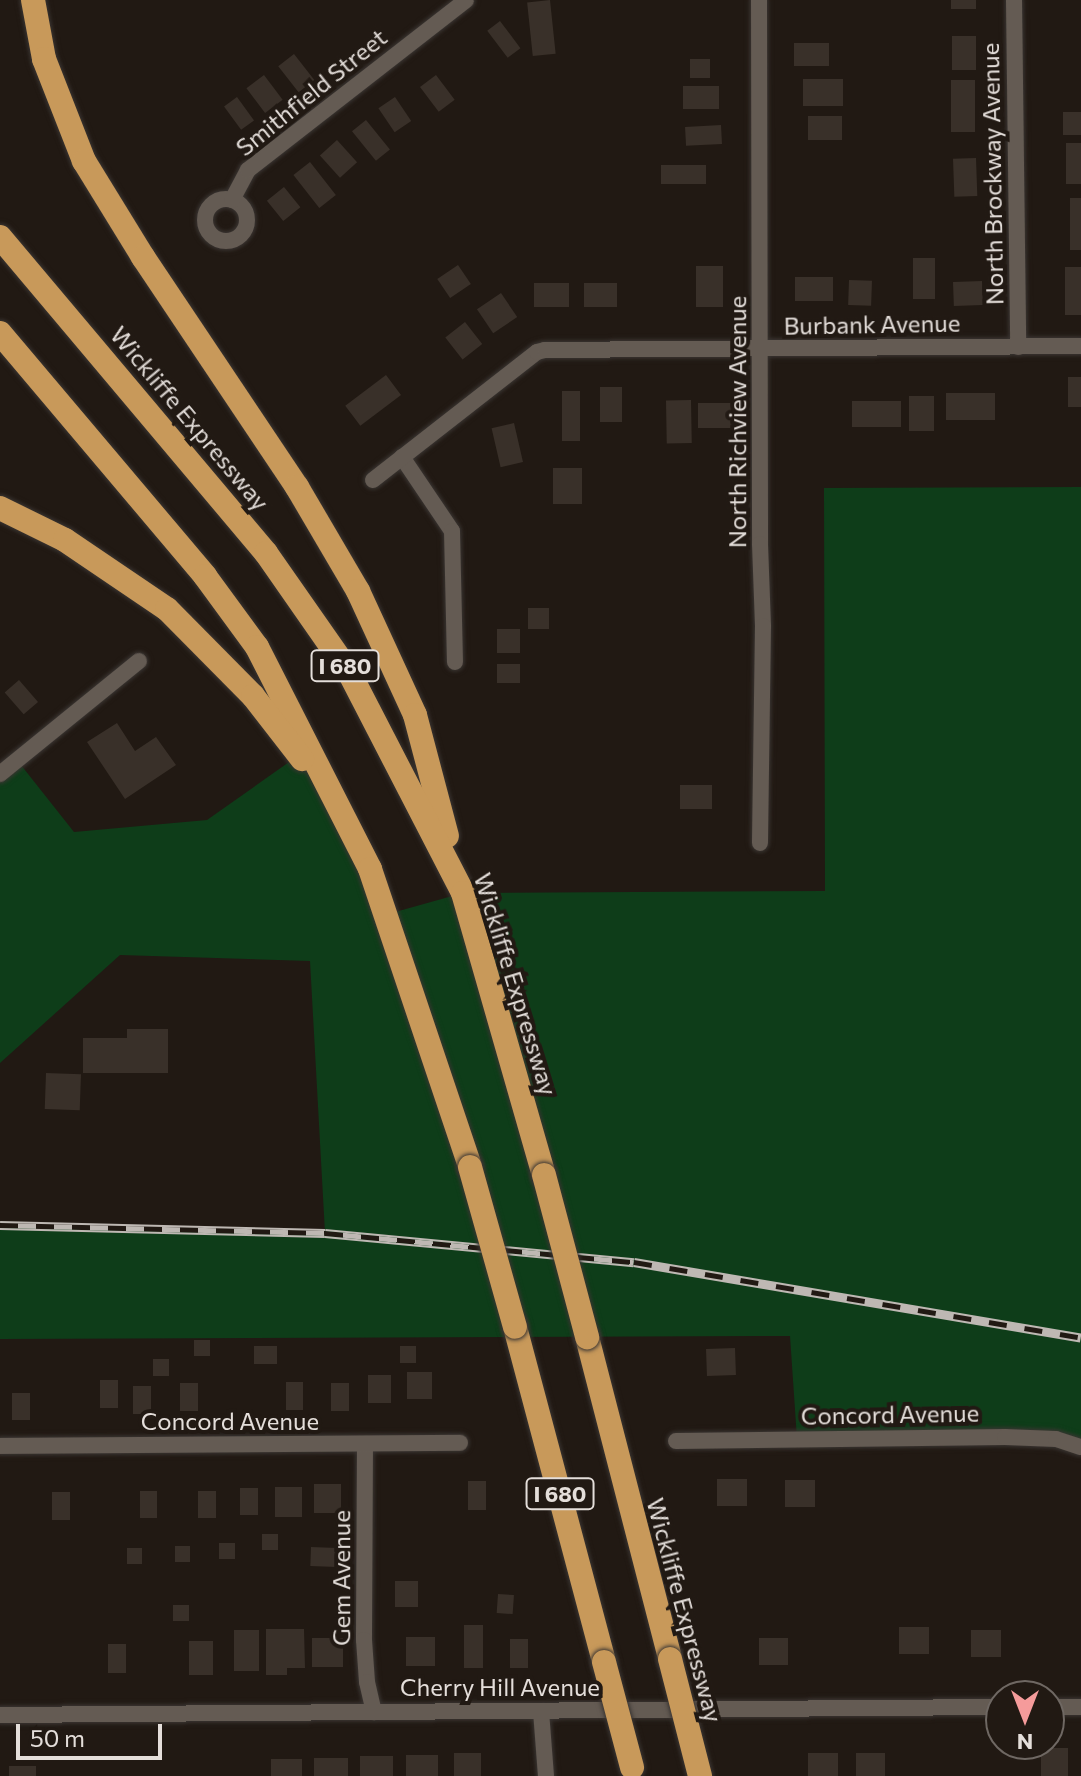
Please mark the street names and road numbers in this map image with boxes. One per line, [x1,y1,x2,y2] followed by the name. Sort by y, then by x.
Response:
[230,22,392,162] street label: Smithfield Street
[975,43,1009,305] street label: North Brockway Avenue
[723,296,751,548] street label: North Richview Avenue
[783,308,961,340] street label: Burbank Avenue
[105,320,275,516] street label: Wickliffe Expressway
[309,648,381,684] road number: I 680
[468,869,564,1099] street label: Wickliffe Expressway
[801,1398,979,1430] street label: Concord Avenue
[141,1407,319,1435] street label: Concord Avenue
[524,1476,596,1512] road number: I 680
[641,1495,729,1725] street label: Wickliffe Expressway
[327,1510,355,1646] street label: Gem Avenue
[400,1673,600,1701] street label: Cherry Hill Avenue

